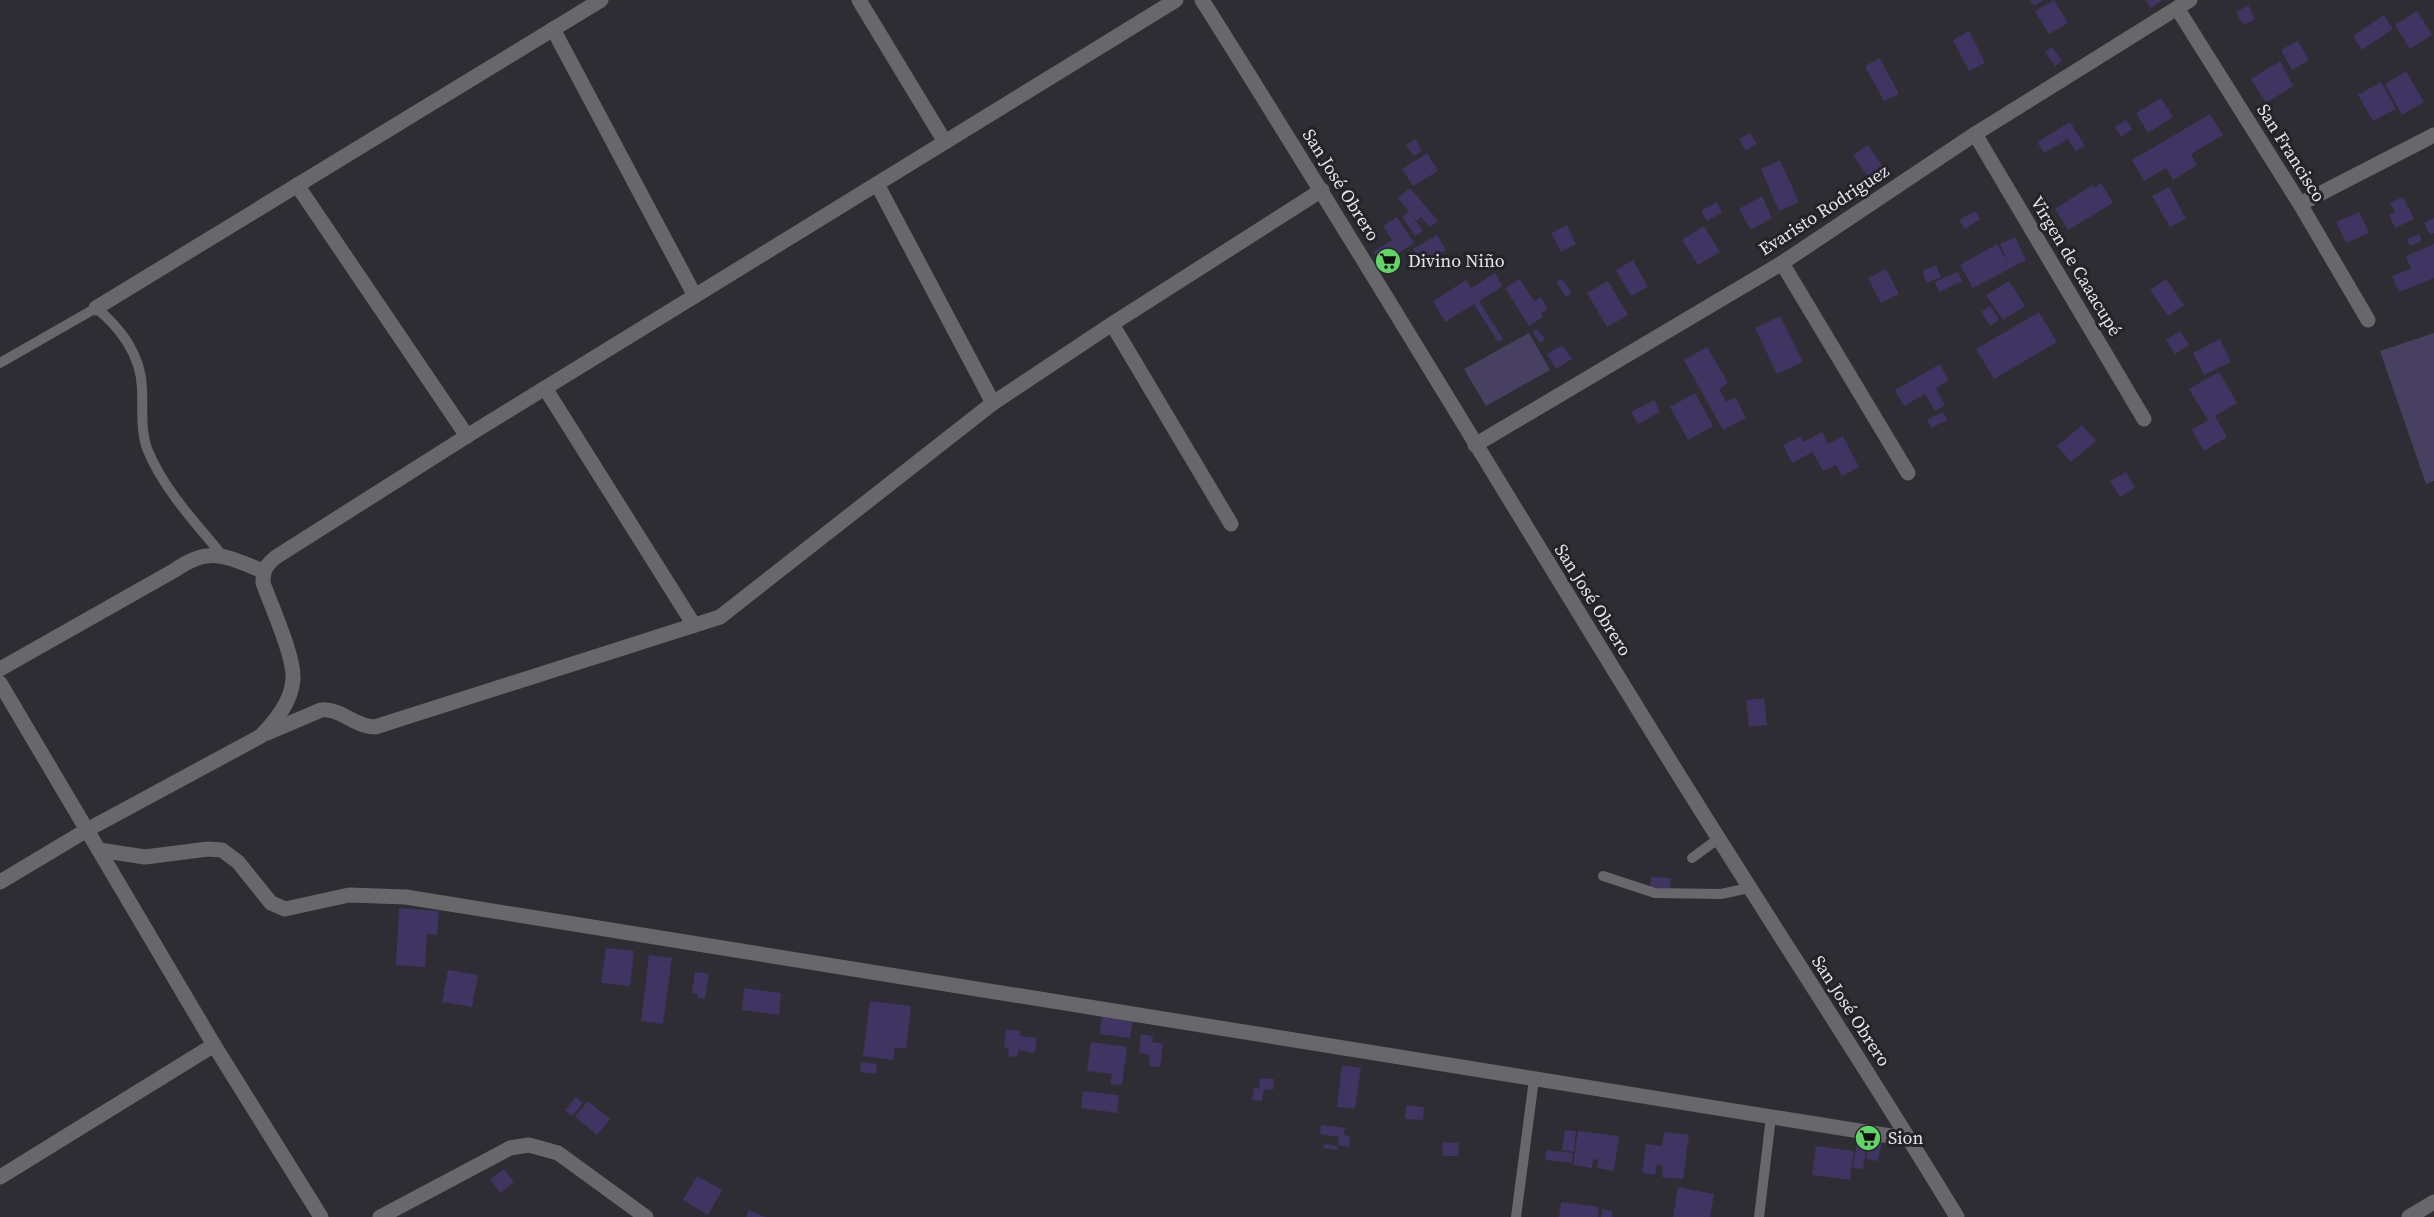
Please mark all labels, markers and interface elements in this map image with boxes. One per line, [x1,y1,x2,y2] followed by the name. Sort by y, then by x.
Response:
[2251,99,2332,207] street label: San Francisco
[1297,124,1386,246] street label: San José Obrero
[1754,158,1894,261] street label: Evaristo Rodriguez
[2025,191,2128,340] street label: Virgen de Caaacupé
[1373,246,1403,276] supermarket icon: Divino Niño
[1408,248,1505,273] place label: Divino Niño
[1549,539,1638,661] street label: San José Obrero
[1806,950,1897,1071] street label: San José Obrero
[1853,1123,1883,1153] supermarket icon: Sion
[1888,1125,1923,1150] place label: Sion

